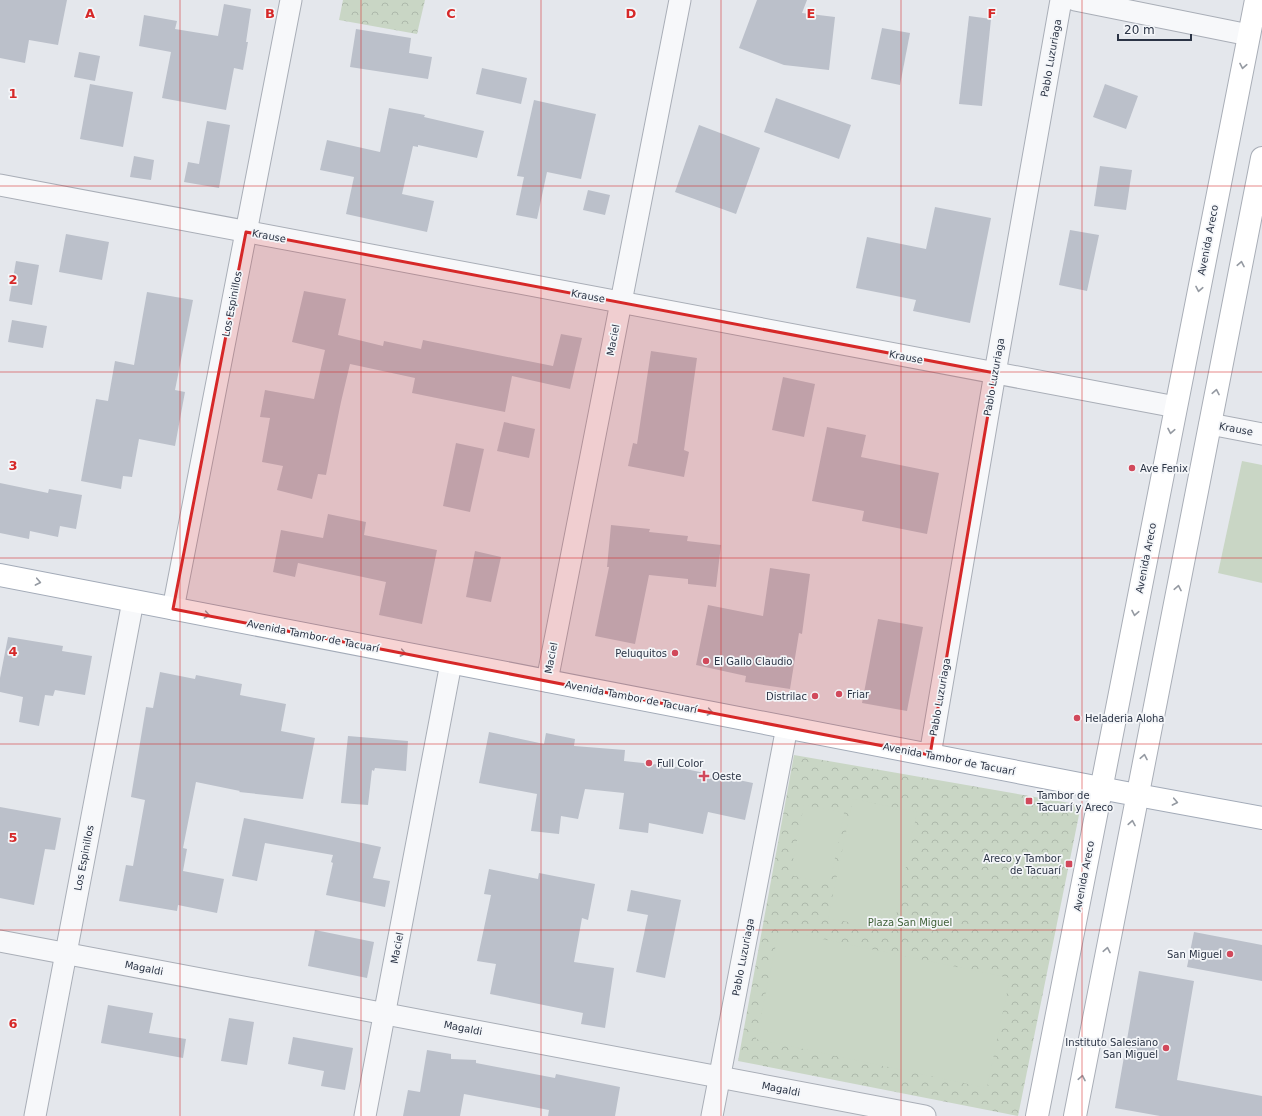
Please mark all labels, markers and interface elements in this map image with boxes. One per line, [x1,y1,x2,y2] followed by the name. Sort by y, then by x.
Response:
[85,6,95,21] text: A
[265,6,275,21] text: B
[446,6,456,21] text: C
[626,6,637,21] text: D
[807,6,815,21] text: E
[988,6,996,21] text: F
[1118,16,1191,42] scale bar
[1039,18,1063,98] street label: Pablo Luzuriaga
[1124,23,1155,37] text: 20 m
[1239,63,1247,69] one-way arrow
[8,86,18,101] text: 1
[1196,204,1220,276] street label: Avenida Areco
[251,227,287,245] street label: Krause
[1237,261,1245,267] one-way arrow
[220,270,244,338] street label: Los Espinillos
[8,272,18,287] text: 2
[1195,286,1203,293] one-way arrow
[570,287,606,305] street label: Krause
[605,323,621,357] street label: Maciel
[982,337,1006,417] street label: Pablo Luzuriaga
[888,348,924,366] street label: Krause
[1212,389,1220,395] one-way arrow
[1218,420,1254,438] street label: Krause
[1167,428,1176,434] one-way arrow
[8,458,18,473] text: 3
[1127,463,1137,473] marker: Ave Fenix
[1140,463,1188,474] place label: Ave Fenix
[1134,522,1158,594] street label: Avenida Areco
[35,578,41,586] one-way arrow
[1173,585,1181,591] one-way arrow
[1132,610,1140,616] one-way arrow
[204,611,210,619] one-way arrow
[246,618,381,654] street label: Avenida Tambor de Tacuarí
[543,641,559,675] street label: Maciel
[8,644,18,659] text: 4
[615,648,667,659] place label: Peluquitos
[670,648,680,658] marker: Peluquitos
[400,649,407,657] one-way arrow
[701,656,711,666] marker: El Gallo Claudio
[714,656,792,667] place label: El Gallo Claudio
[928,657,952,737] street label: Pablo Luzuriaga
[564,679,699,715] street label: Avenida Tambor de Tacuarí
[834,689,844,699] marker: Friar
[847,689,870,700] place label: Friar
[766,691,807,702] place label: Distrilac
[810,691,820,701] marker: Distrilac
[707,708,713,716] one-way arrow
[1072,713,1082,723] marker: Heladeria Aloha
[1085,713,1164,724] place label: Heladeria Aloha
[882,741,1017,777] street label: Avenida Tambor de Tacuarí
[1140,754,1148,760] one-way arrow
[644,758,654,768] marker: Full Color
[657,758,704,769] place label: Full Color
[699,771,709,781] marker: Oeste
[712,771,741,782] place label: Oeste
[1036,790,1113,813] place label: Tambor de Tacuarí y Areco
[1024,796,1034,806] marker: Tambor de Tacuarí y Areco
[1172,798,1178,806] one-way arrow
[1127,819,1136,826] one-way arrow
[72,824,96,892] street label: Los Espinillos
[8,830,18,845] text: 5
[1072,840,1096,912] street label: Avenida Areco
[983,853,1062,876] place label: Areco y Tambor de Tacuarí
[1064,859,1074,869] marker: Areco y Tambor de Tacuarí
[730,917,756,997] street label: Pablo Luzuriaga
[868,917,952,928] park label: Plaza San Miguel
[389,931,405,965] street label: Maciel
[1102,947,1111,953] one-way arrow
[1167,949,1222,960] place label: San Miguel
[1225,949,1235,959] marker: San Miguel
[124,959,164,977] street label: Magaldi
[8,1016,18,1031] text: 6
[443,1019,483,1037] street label: Magaldi
[1065,1037,1158,1060] place label: Instituto Salesiano San Miguel
[1161,1043,1171,1053] marker: Instituto Salesiano San Miguel
[1077,1075,1086,1081] one-way arrow
[761,1080,801,1098] street label: Magaldi

